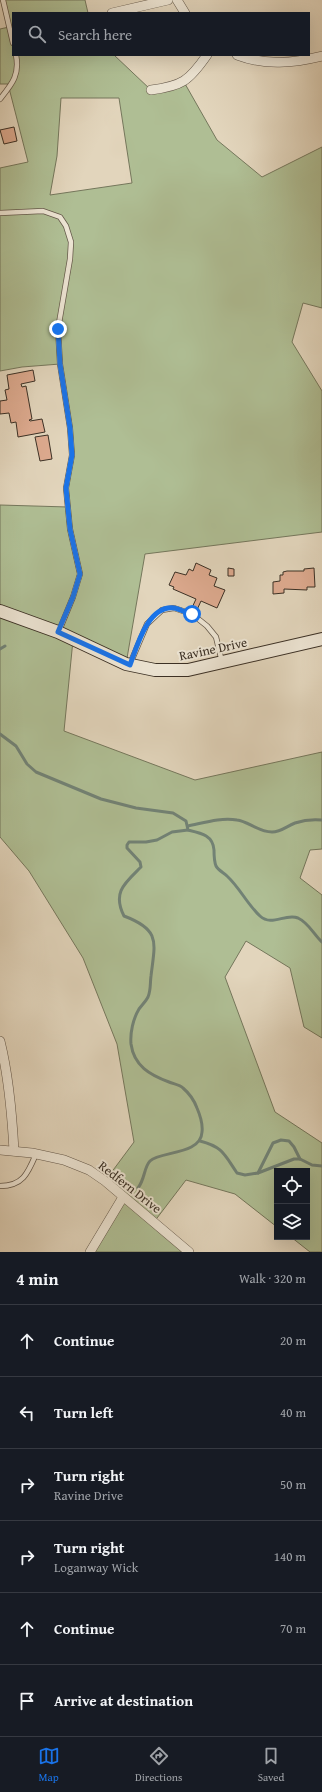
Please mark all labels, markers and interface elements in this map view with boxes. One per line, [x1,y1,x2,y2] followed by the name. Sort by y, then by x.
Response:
[12,12,310,56] search box
[26,23,48,45] icon: search
[58,24,132,45] text: Search here
[49,320,67,338] route end
[183,605,201,623] route start
[177,633,249,665] street label: Ravine Drive
[94,1156,166,1218] street label: Redfern Drive
[274,1168,310,1240] map controls
[274,1168,310,1204] button: locate
[274,1204,310,1240] button: layers
[16,1266,58,1291] text: 4 min
[239,1269,306,1288] text: Walk · 320 m
[16,1330,38,1352] icon: ahead
[54,1330,115,1351] text: Continue
[280,1331,306,1350] text: 20 m
[16,1402,38,1424] icon: left
[54,1402,113,1423] text: Turn left
[280,1403,306,1422] text: 40 m
[54,1465,125,1486] text: Turn right
[16,1474,38,1496] icon: right
[280,1475,306,1494] text: 50 m
[54,1486,123,1505] text: Ravine Drive
[54,1537,125,1558] text: Turn right
[16,1546,38,1568] icon: right
[274,1547,306,1566] text: 140 m
[54,1558,138,1577] text: Loganway Wick
[16,1618,38,1640] icon: ahead
[54,1618,115,1639] text: Continue
[280,1619,306,1638] text: 70 m
[16,1690,38,1712] icon: arrive
[54,1690,193,1711] text: Arrive at destination
[38,1745,60,1785] tab: Map
[135,1745,182,1785] tab: Directions
[258,1745,284,1785] tab: Saved

